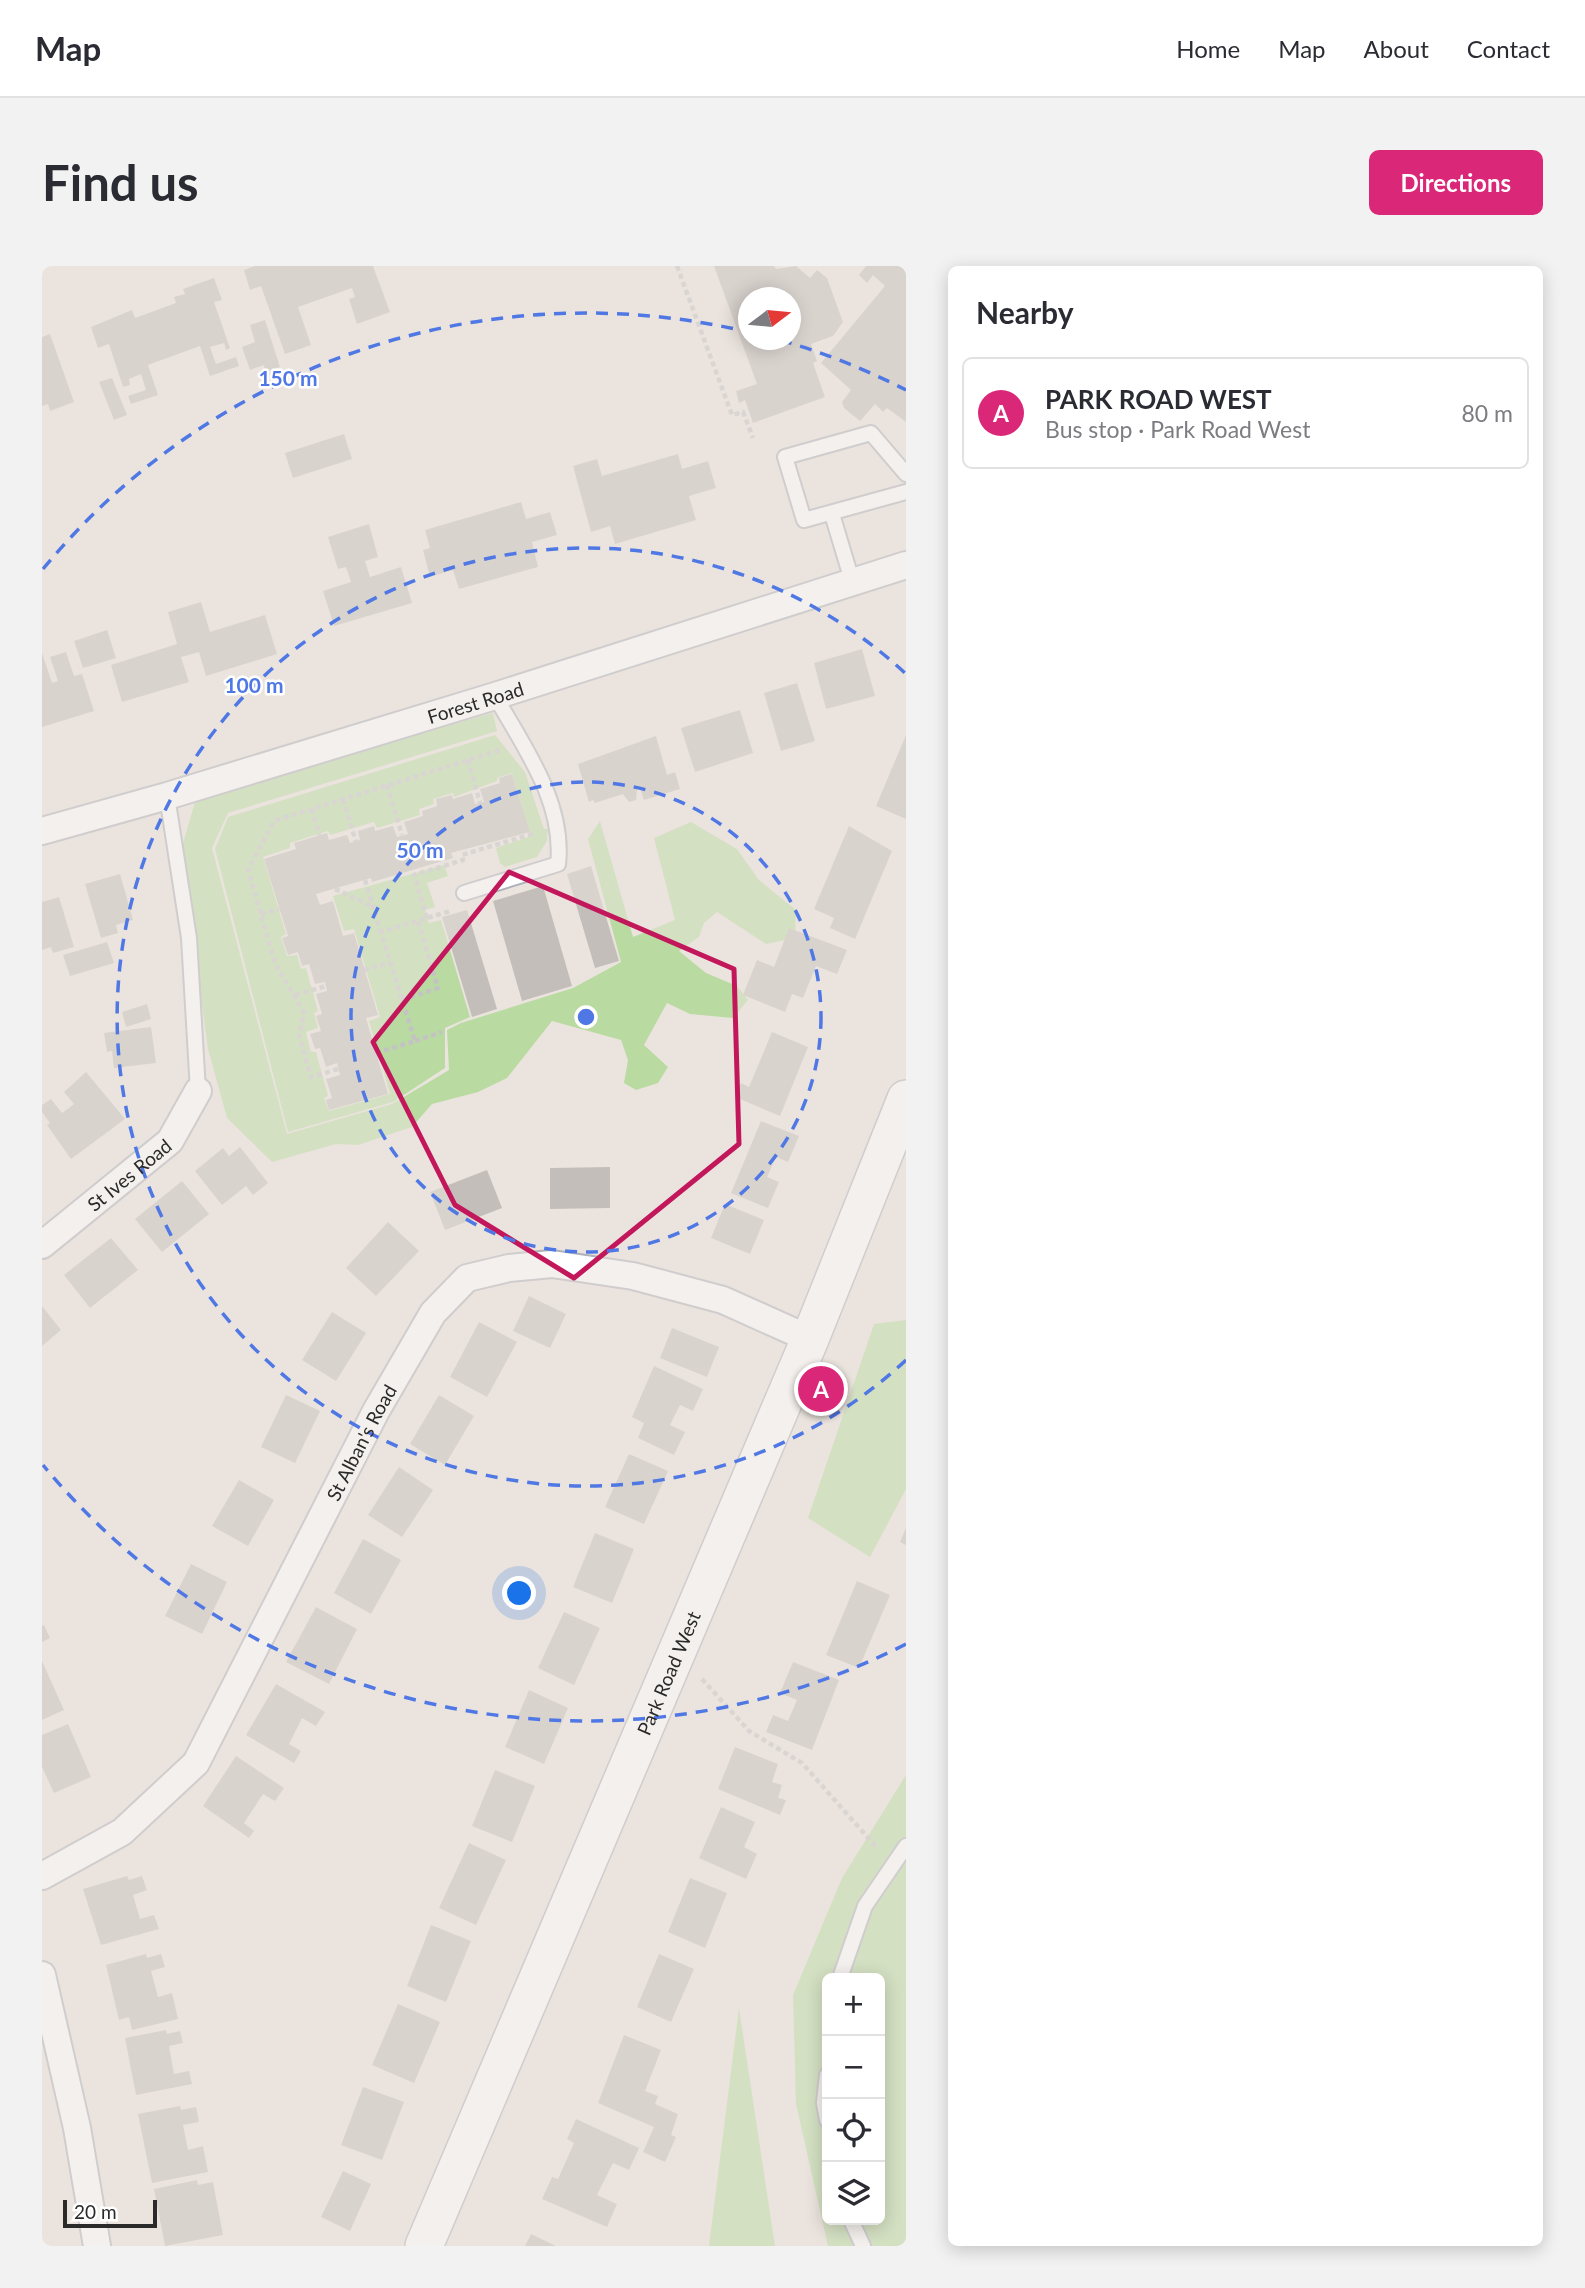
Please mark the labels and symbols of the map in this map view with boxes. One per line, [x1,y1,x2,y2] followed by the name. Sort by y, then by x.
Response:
[738,287,801,350] north arrow
[258,365,318,390] text: 150 m
[224,672,284,697] text: 100 m
[424,676,526,728] street label: Forest Road
[396,837,444,862] text: 50 m
[574,1005,598,1029] centre of rings
[82,1133,176,1215] street label: St Ives Road
[798,1363,844,1415] pin: A
[321,1380,401,1504] street label: St Alban's Road
[502,1576,536,1610] your location
[631,1607,705,1738] street label: Park Road West
[63,2197,158,2229] scale bar

